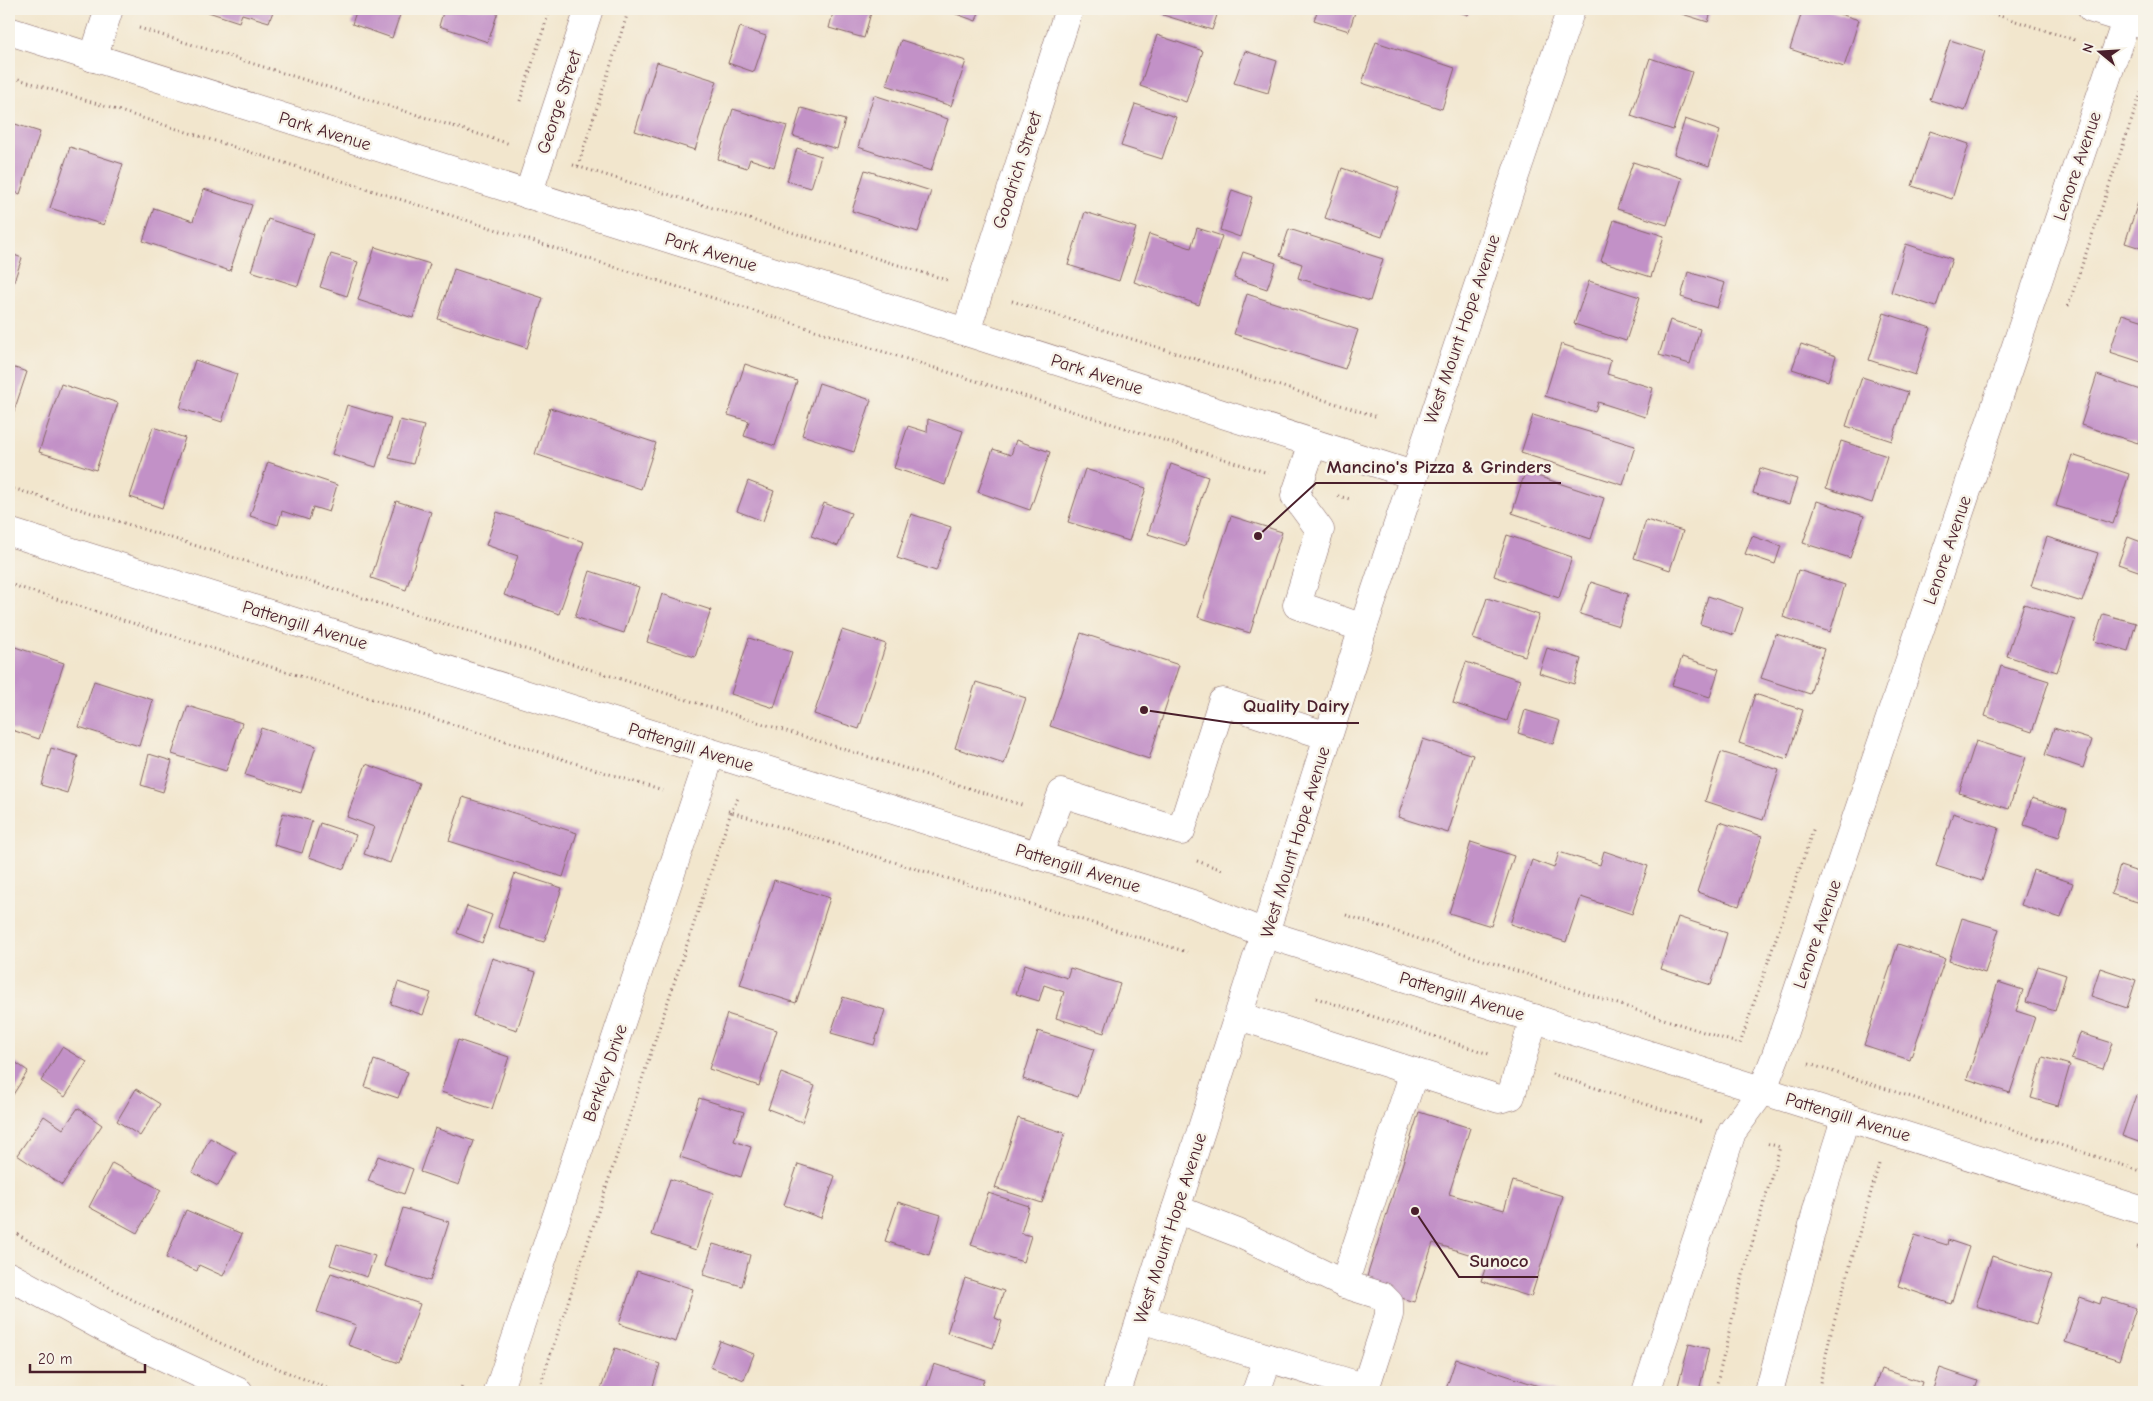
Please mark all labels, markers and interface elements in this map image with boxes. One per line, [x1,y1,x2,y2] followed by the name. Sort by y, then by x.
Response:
[2076,28,2126,78] north arrow
[2079,41,2098,55] text: N
[533,47,586,157] street label: George Street
[276,108,373,155] street label: Park Avenue
[989,108,1047,231] street label: Goodrich Street
[2049,109,2106,223] street label: Lenore Avenue
[662,229,759,276] street label: Park Avenue
[1420,232,1505,427] street label: West Mount Hope Avenue
[1048,350,1145,399] street label: Park Avenue
[1316,449,1561,483] callout: Mancino's Pizza & Grinders
[1327,456,1551,478] text: Mancino's Pizza & Grinders
[1919,493,1976,607] street label: Lenore Avenue
[240,596,370,654] street label: Pattengill Avenue
[1233,689,1359,723] callout: Quality Dairy
[1243,695,1349,717] text: Quality Dairy
[626,718,756,776] street label: Pattengill Avenue
[1256,744,1335,940] street label: West Mount Hope Avenue
[1013,839,1143,897] street label: Pattengill Avenue
[1789,877,1846,991] street label: Lenore Avenue
[1397,967,1527,1025] street label: Pattengill Avenue
[579,1022,632,1125] street label: Berkley Drive
[1783,1088,1913,1146] street label: Pattengill Avenue
[1130,1130,1211,1326] street label: West Mount Hope Avenue
[1459,1243,1538,1277] callout: Sunoco
[1469,1250,1529,1272] text: Sunoco
[30,1341,145,1373] scale bar
[38,1350,72,1368] text: 20 m

